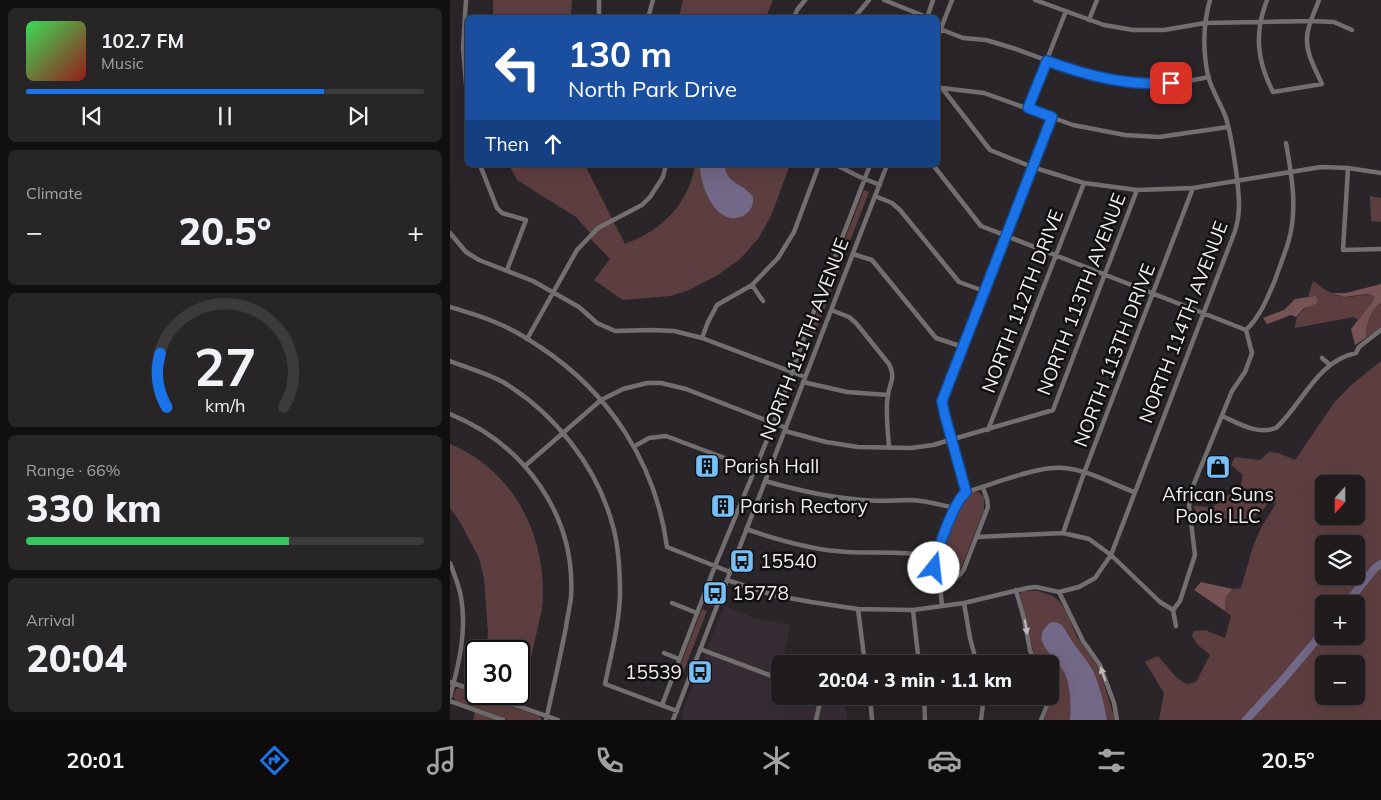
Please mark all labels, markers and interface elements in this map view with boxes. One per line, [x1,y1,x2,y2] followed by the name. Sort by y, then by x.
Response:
[101,29,184,53] text: 102.7 FM
[568,32,672,76] text: 130 m
[485,35,550,100] icon: left
[101,53,144,73] text: Music
[1150,62,1192,104] pin
[1157,69,1185,97] icon: arrive
[568,75,737,103] text: North Park Drive
[78,102,106,130] icon: previous
[211,102,239,130] icon: pause
[344,102,372,130] icon: next
[539,130,567,158] icon: ahead
[485,132,529,156] text: Then
[26,183,82,203] text: Climate
[1031,190,1131,398] street label: NORTH 113TH AVENUE
[976,206,1068,396] street label: NORTH 112TH DRIVE
[179,207,271,255] text: 20.5°
[26,214,43,249] text: −
[407,214,424,249] text: +
[1133,218,1233,426] street label: NORTH 114TH AVENUE
[754,235,854,443] street label: NORTH 111TH AVENUE
[1068,260,1160,450] street label: NORTH 113TH DRIVE
[194,334,256,399] text: 27
[205,394,245,416] text: km/h
[694,453,720,479] building icon: Parish Hall
[724,454,819,478] place label: Parish Hall
[1205,454,1231,480] shop icon: African Suns Pools LLC
[26,460,121,480] text: Range · 66%
[1315,475,1365,525] north arrow
[1315,475,1365,705] map controls
[1162,482,1274,528] place label: African Suns Pools LLC
[26,484,162,532] text: 330 km
[710,493,736,519] building icon: Parish Rectory
[740,494,868,518] place label: Parish Rectory
[1315,535,1365,585] button: layers
[907,541,959,593] position arrow
[729,548,755,574] bus stop icon: 15540
[760,549,817,573] place label: 15540
[702,580,728,606] bus stop icon: 15778
[732,581,789,605] place label: 15778
[1315,595,1365,645] button: +
[26,610,75,630] text: Arrival
[1022,619,1030,635] one-way arrow
[26,634,127,682] text: 20:04
[465,640,530,705] speed limit sign: 30
[1315,655,1365,705] button: −
[687,659,713,685] bus stop icon: 15539
[625,660,682,684] place label: 15539
[1099,666,1106,681] one-way arrow
[818,668,1012,692] text: 20:04 · 3 min · 1.1 km
[257,743,292,778] icon: directions
[424,743,459,778] icon: music
[592,743,627,778] icon: phone
[759,743,794,778] icon: climate
[927,743,962,778] icon: car
[1094,743,1129,778] icon: filters
[66,746,124,774] text: 20:01
[1261,746,1315,774] text: 20.5°

